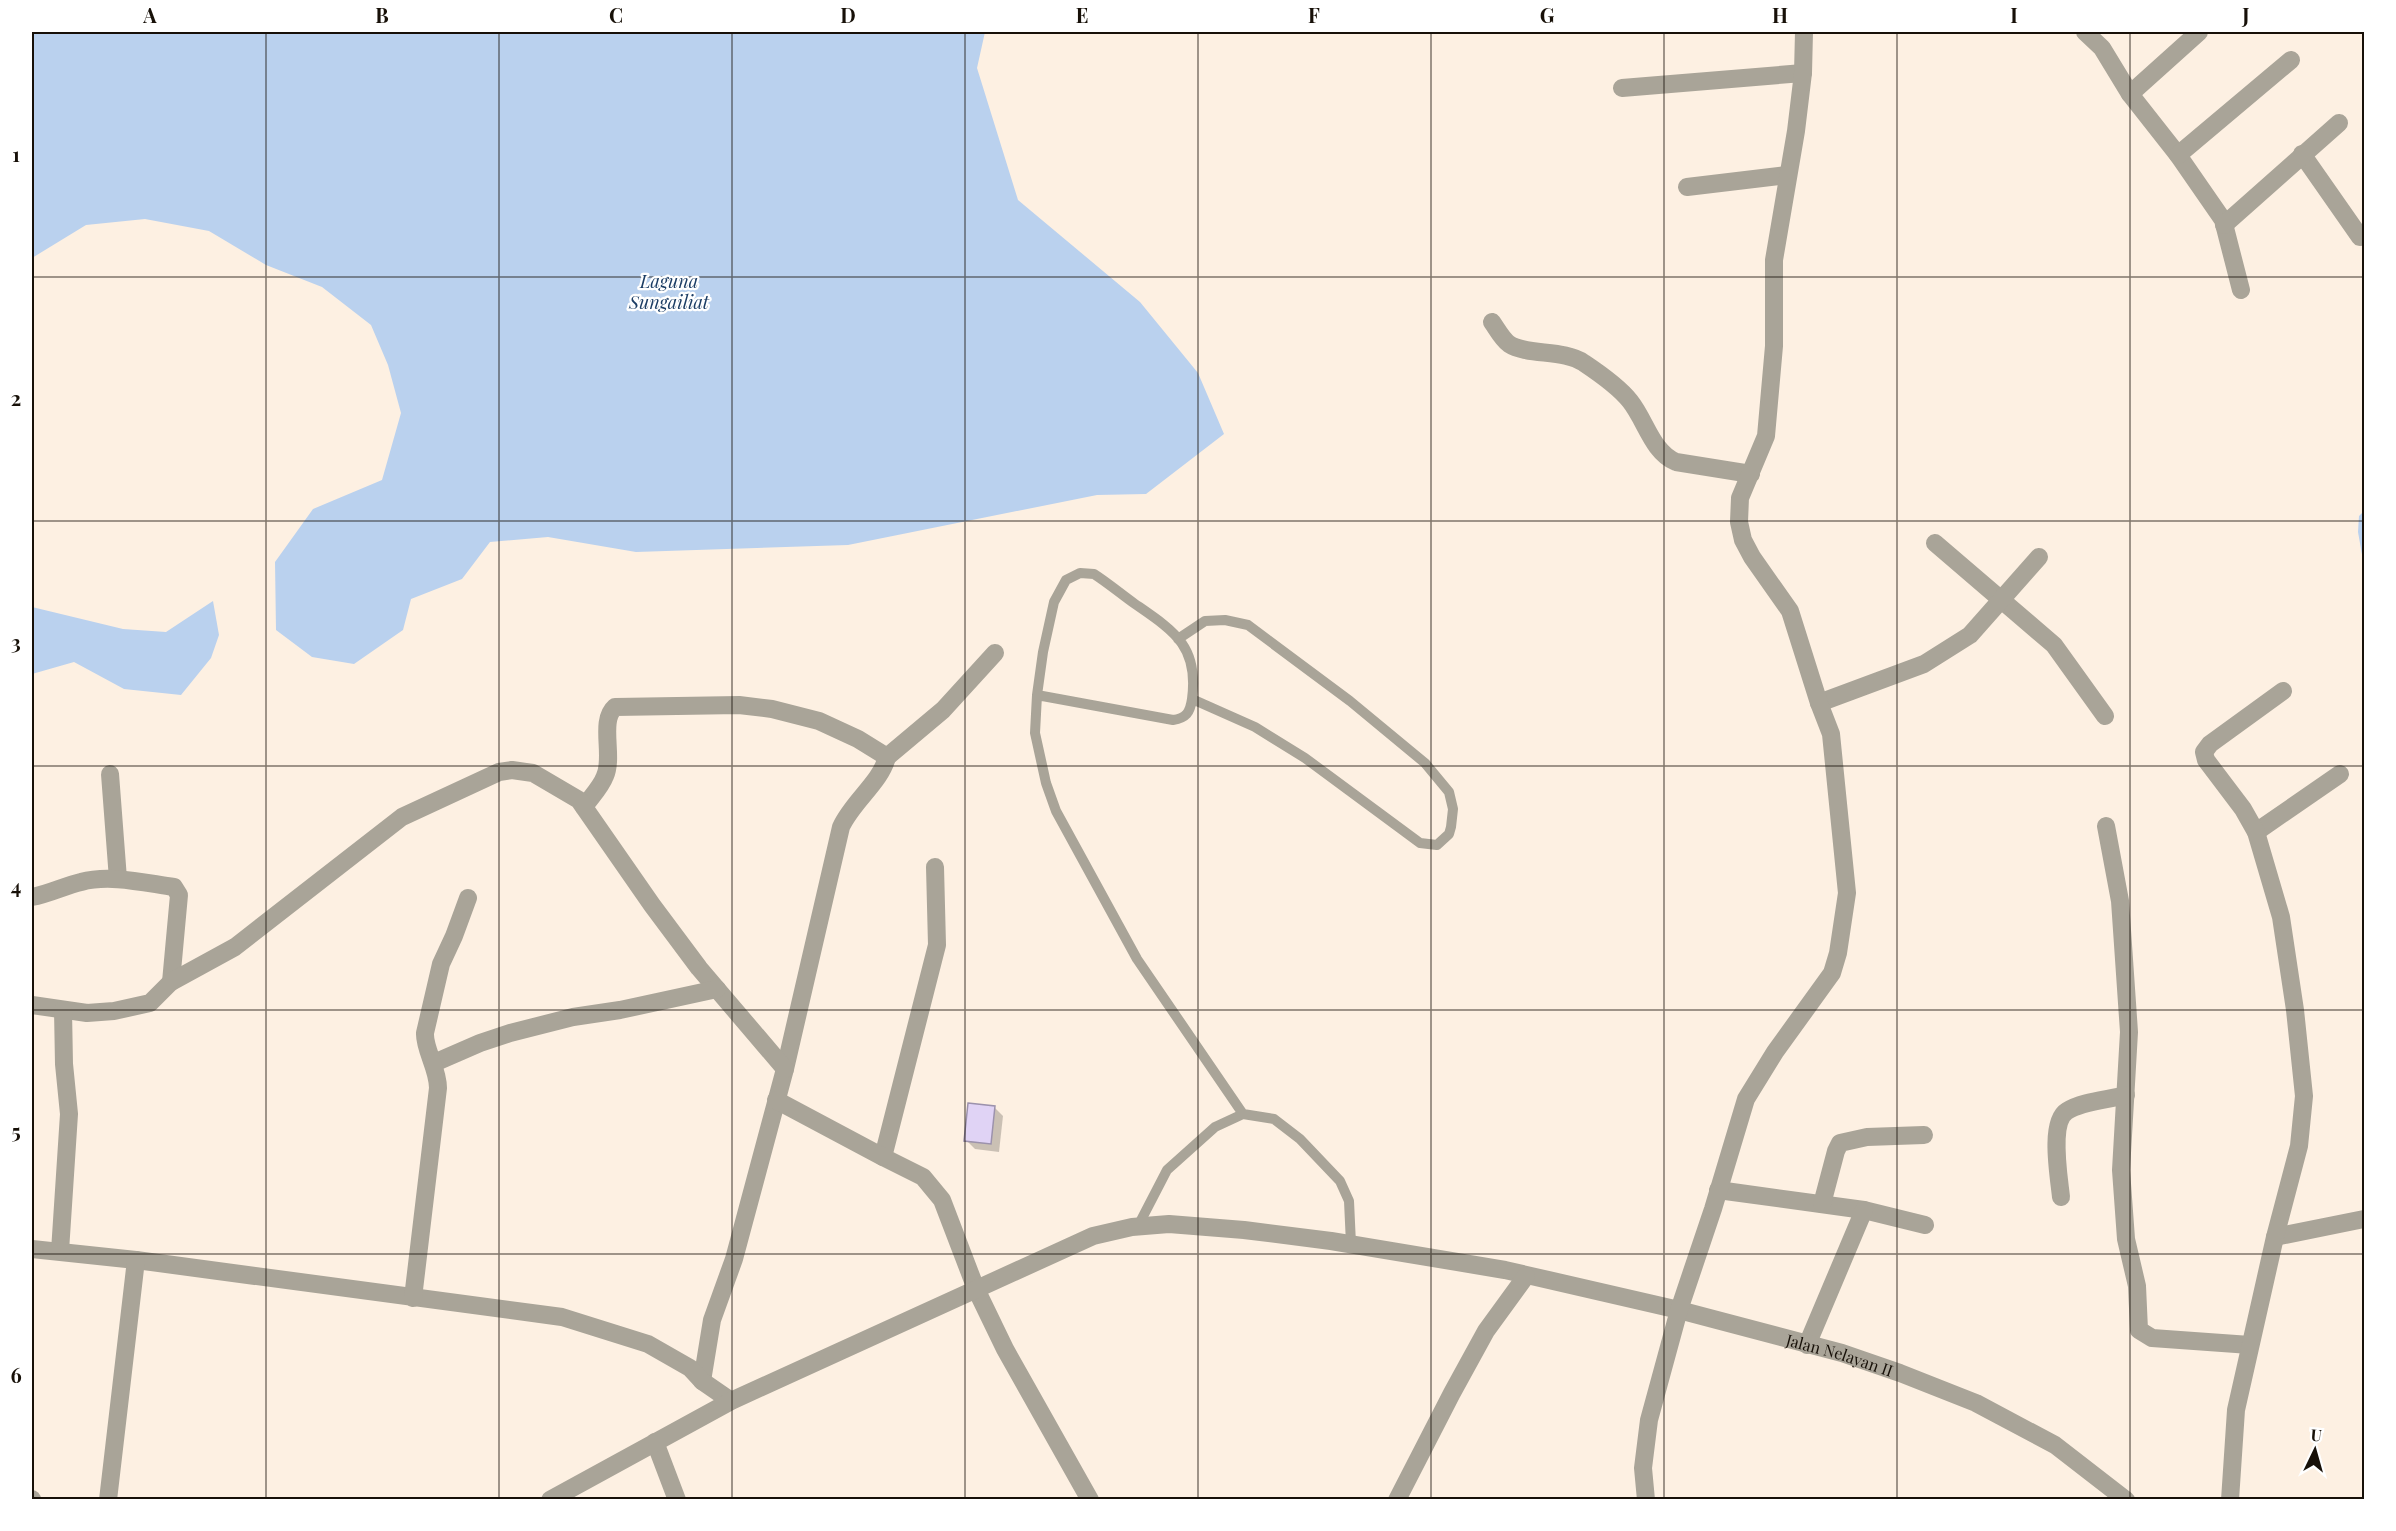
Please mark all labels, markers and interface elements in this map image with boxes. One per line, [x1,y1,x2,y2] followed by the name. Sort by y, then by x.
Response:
[142,1,157,28] text: A
[375,1,389,28] text: B
[609,1,623,28] text: C
[840,1,856,28] text: D
[1076,1,1088,28] text: E
[1308,1,1320,28] text: F
[1540,1,1555,28] text: G
[1772,1,1788,28] text: H
[2010,1,2018,28] text: I
[2241,1,2250,28] text: J
[12,140,20,167] text: 1
[628,269,710,314] water label: Laguna Sungailiat
[11,384,21,411] text: 2
[11,628,21,655] text: 3
[11,872,21,899] text: 4
[11,1117,21,1144] text: 5
[1783,1328,1896,1380] street label: Jalan Nelayan II
[10,1361,22,1388] text: 6
[2285,1420,2345,1480] north arrow
[2310,1424,2323,1445] text: U

